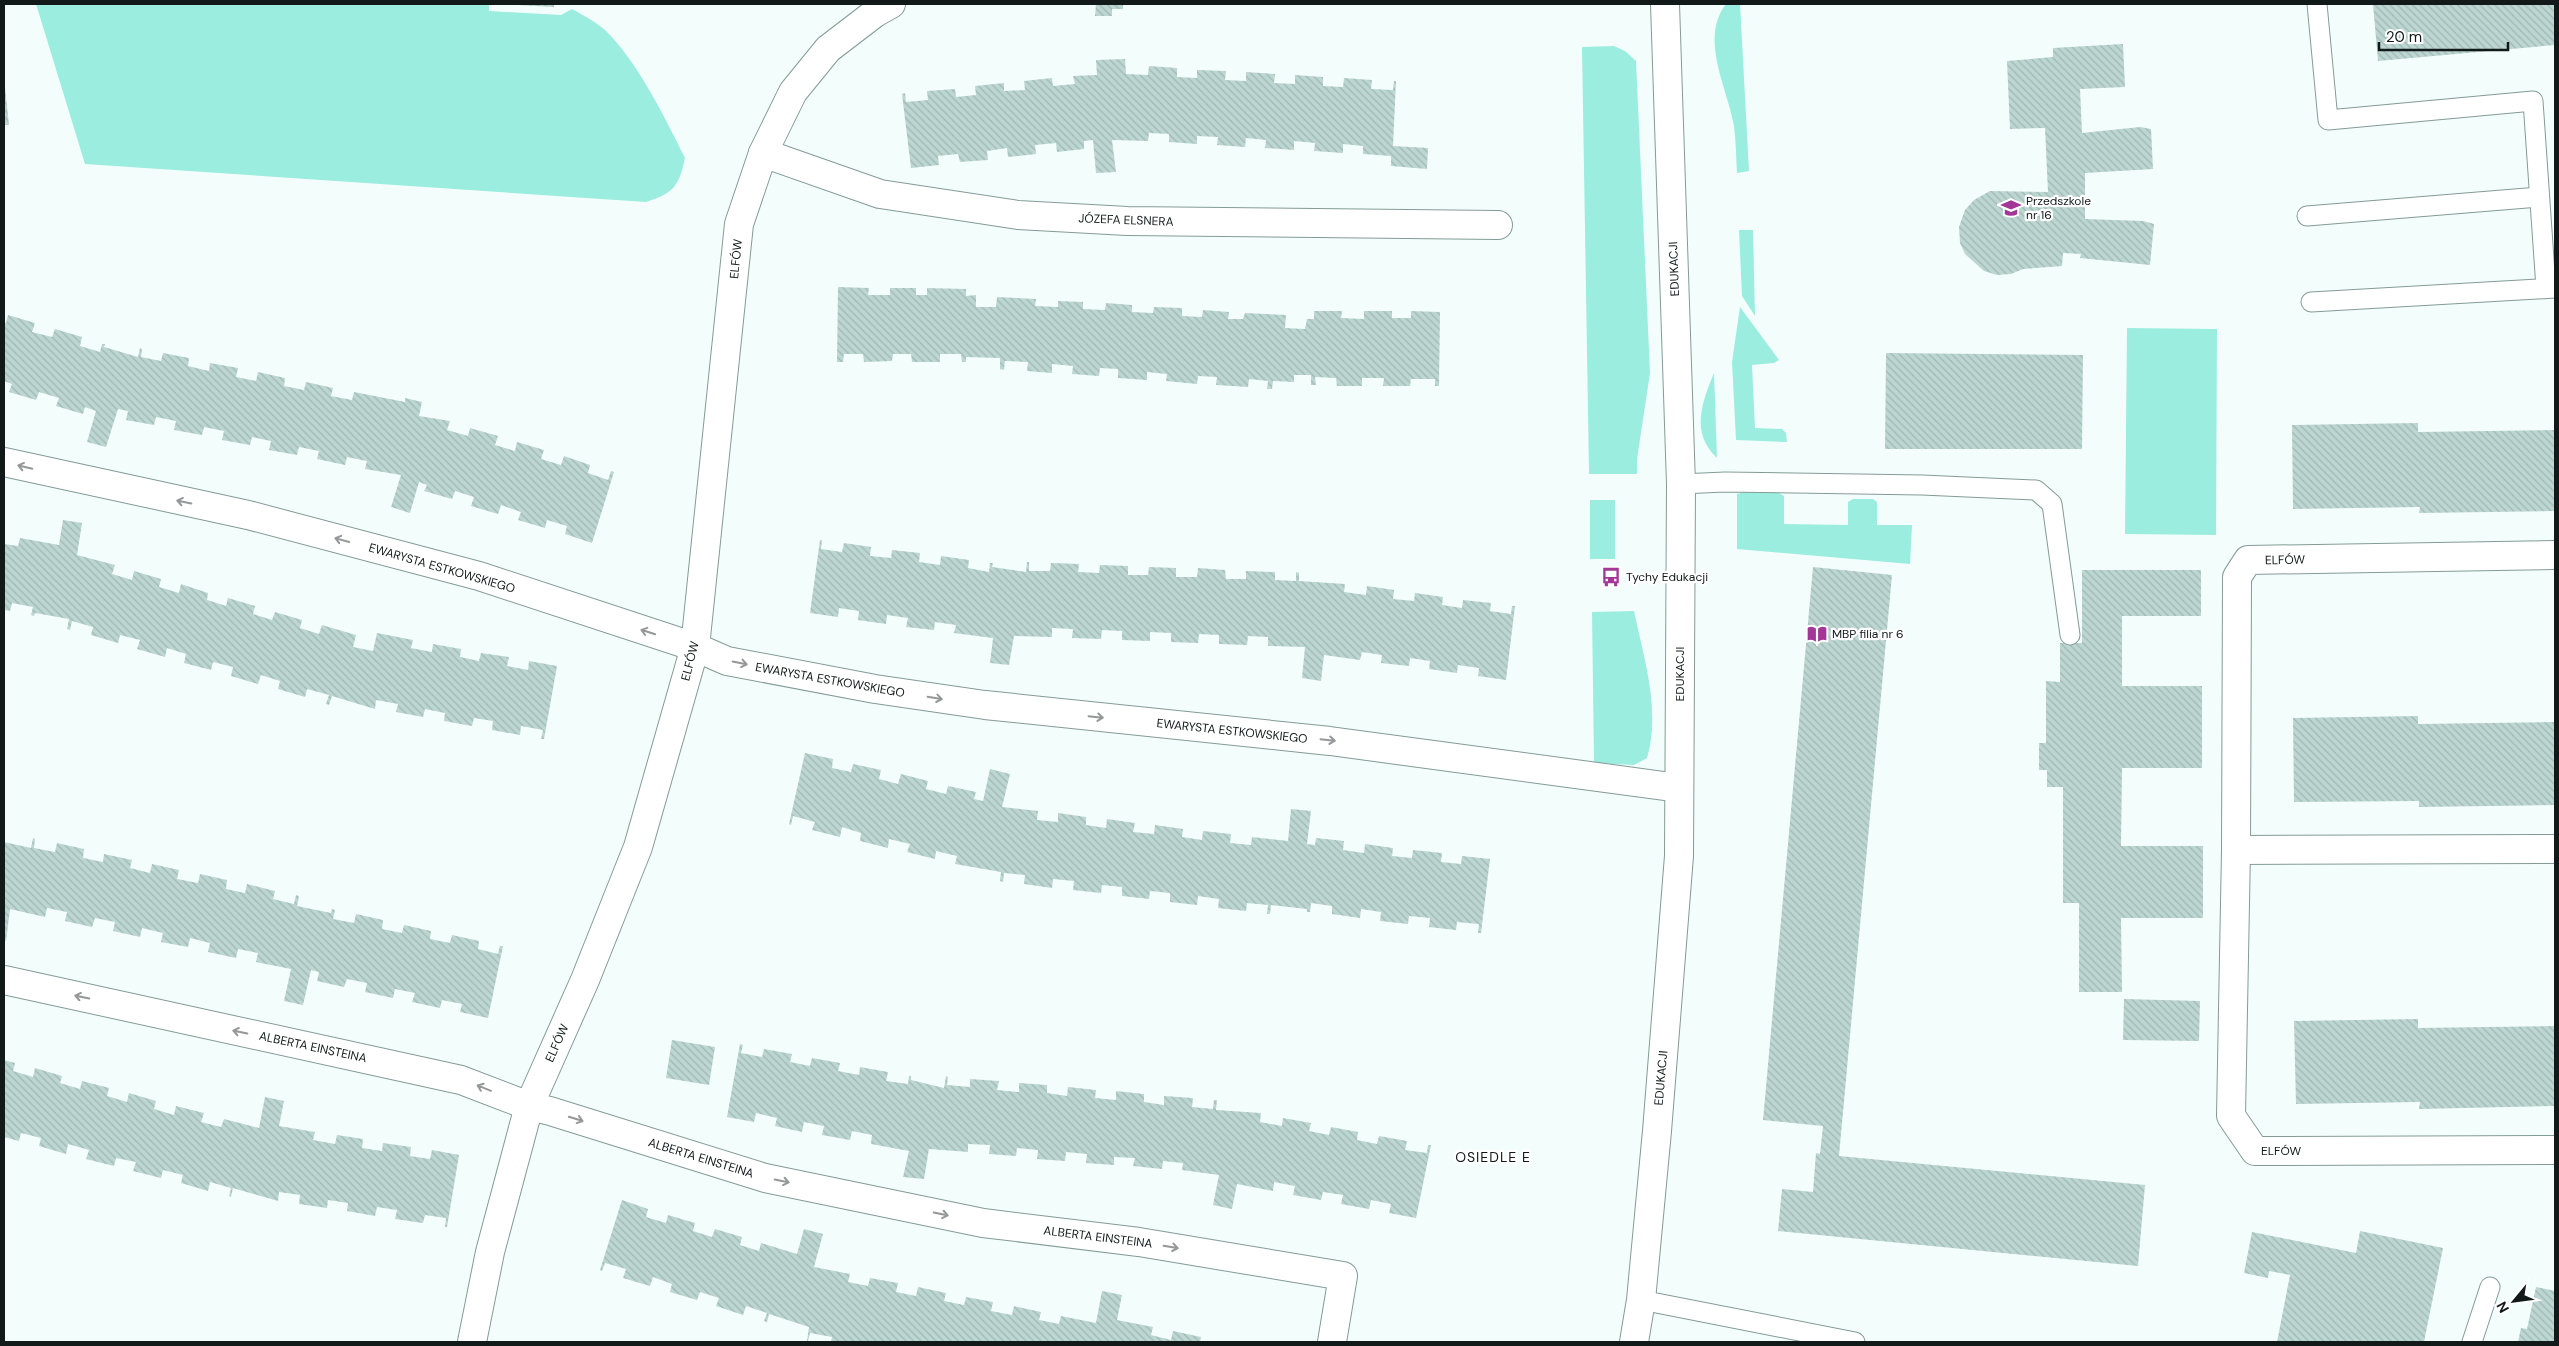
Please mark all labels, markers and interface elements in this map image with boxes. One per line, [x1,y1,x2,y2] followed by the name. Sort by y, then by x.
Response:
[2379,20,2508,52] scale bar
[2386,27,2422,47] text: 20 m
[2026,193,2091,223] place label: Przedszkole nr 16
[2000,197,2022,219] school or university icon: Przedszkole nr 16
[1078,210,1174,230] street label: JÓZEFA ELSNERA
[726,238,746,280] street label: ELFÓW
[1665,241,1683,297] street label: EDUKACJI
[18,462,34,471] one-way arrow
[177,497,193,506] one-way arrow
[334,535,350,544] one-way arrow
[367,539,517,597] street label: EWARYSTA ESTKOWSKIEGO
[2265,552,2306,568] street label: ELFÓW
[1600,566,1622,588] bus stop icon: Tychy Edukacji
[1626,569,1708,585] place label: Tychy Edukacji
[1806,623,1828,645] library icon: MBP filia nr 6
[1832,626,1904,642] place label: MBP filia nr 6
[641,627,657,636] one-way arrow
[677,639,703,682] street label: ELFÓW
[1672,647,1688,701] street label: EDUKACJI
[732,659,748,669] one-way arrow
[754,659,906,701] street label: EWARYSTA ESTKOWSKIEGO
[927,693,943,703] one-way arrow
[1088,712,1104,722] one-way arrow
[1156,715,1308,747] street label: EWARYSTA ESTKOWSKIEGO
[1319,735,1335,745] one-way arrow
[74,992,90,1001] one-way arrow
[542,1021,573,1065] street label: ELFÓW
[233,1026,249,1036] one-way arrow
[258,1028,368,1066] street label: ALBERTA EINSTEINA
[1651,1050,1671,1106] street label: EDUKACJI
[476,1083,491,1092] one-way arrow
[568,1115,583,1124] one-way arrow
[646,1134,756,1182] street label: ALBERTA EINSTEINA
[2261,1143,2301,1159] street label: ELFÓW
[1455,1148,1531,1166] district label: OSIEDLE E
[773,1177,789,1187] one-way arrow
[932,1210,948,1219] one-way arrow
[1043,1222,1153,1252] street label: ALBERTA EINSTEINA
[1162,1243,1178,1253] one-way arrow
[2489,1276,2539,1326] north arrow
[2492,1298,2513,1316] text: N

